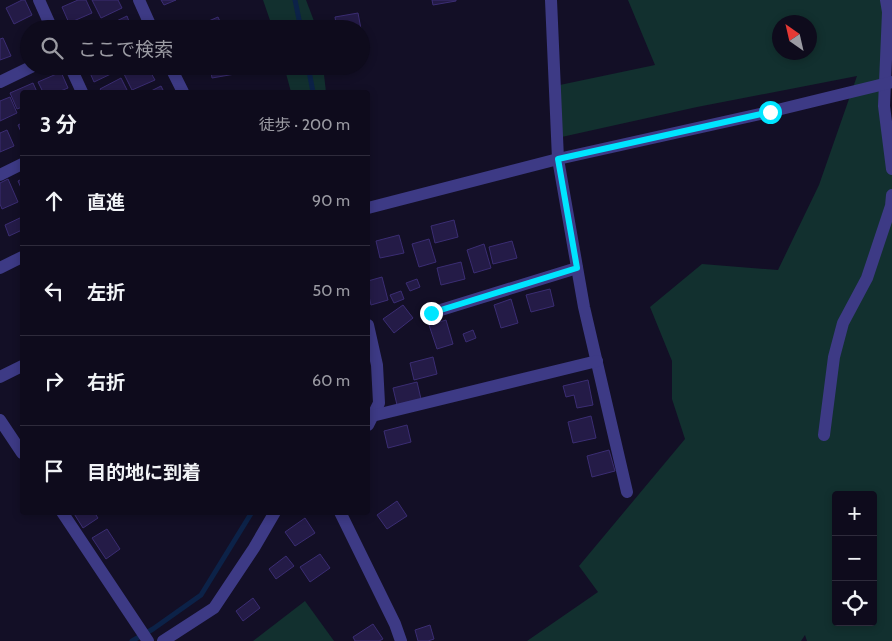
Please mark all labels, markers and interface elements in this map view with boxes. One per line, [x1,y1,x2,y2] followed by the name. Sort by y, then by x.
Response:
[772,15,817,60] north arrow
[20,20,370,75] search box
[38,34,66,62] icon: search
[78,38,173,61] text: ここで検索
[759,101,782,124] route start
[40,112,77,137] text: 3 分
[259,115,350,134] text: 徒歩 · 200 m
[40,187,68,215] icon: ahead
[87,191,125,214] text: 直進
[312,191,350,210] text: 90 m
[40,277,68,305] icon: left
[87,281,125,304] text: 左折
[313,281,350,300] text: 50 m
[420,302,443,325] route end
[40,367,68,395] icon: right
[87,371,125,394] text: 右折
[312,371,350,390] text: 60 m
[40,457,68,485] icon: arrive
[87,461,201,484] text: 目的地に到着
[832,491,877,626] map controls
[832,491,877,536] button: +
[832,536,877,581] button: −
[832,581,877,626] button: locate

